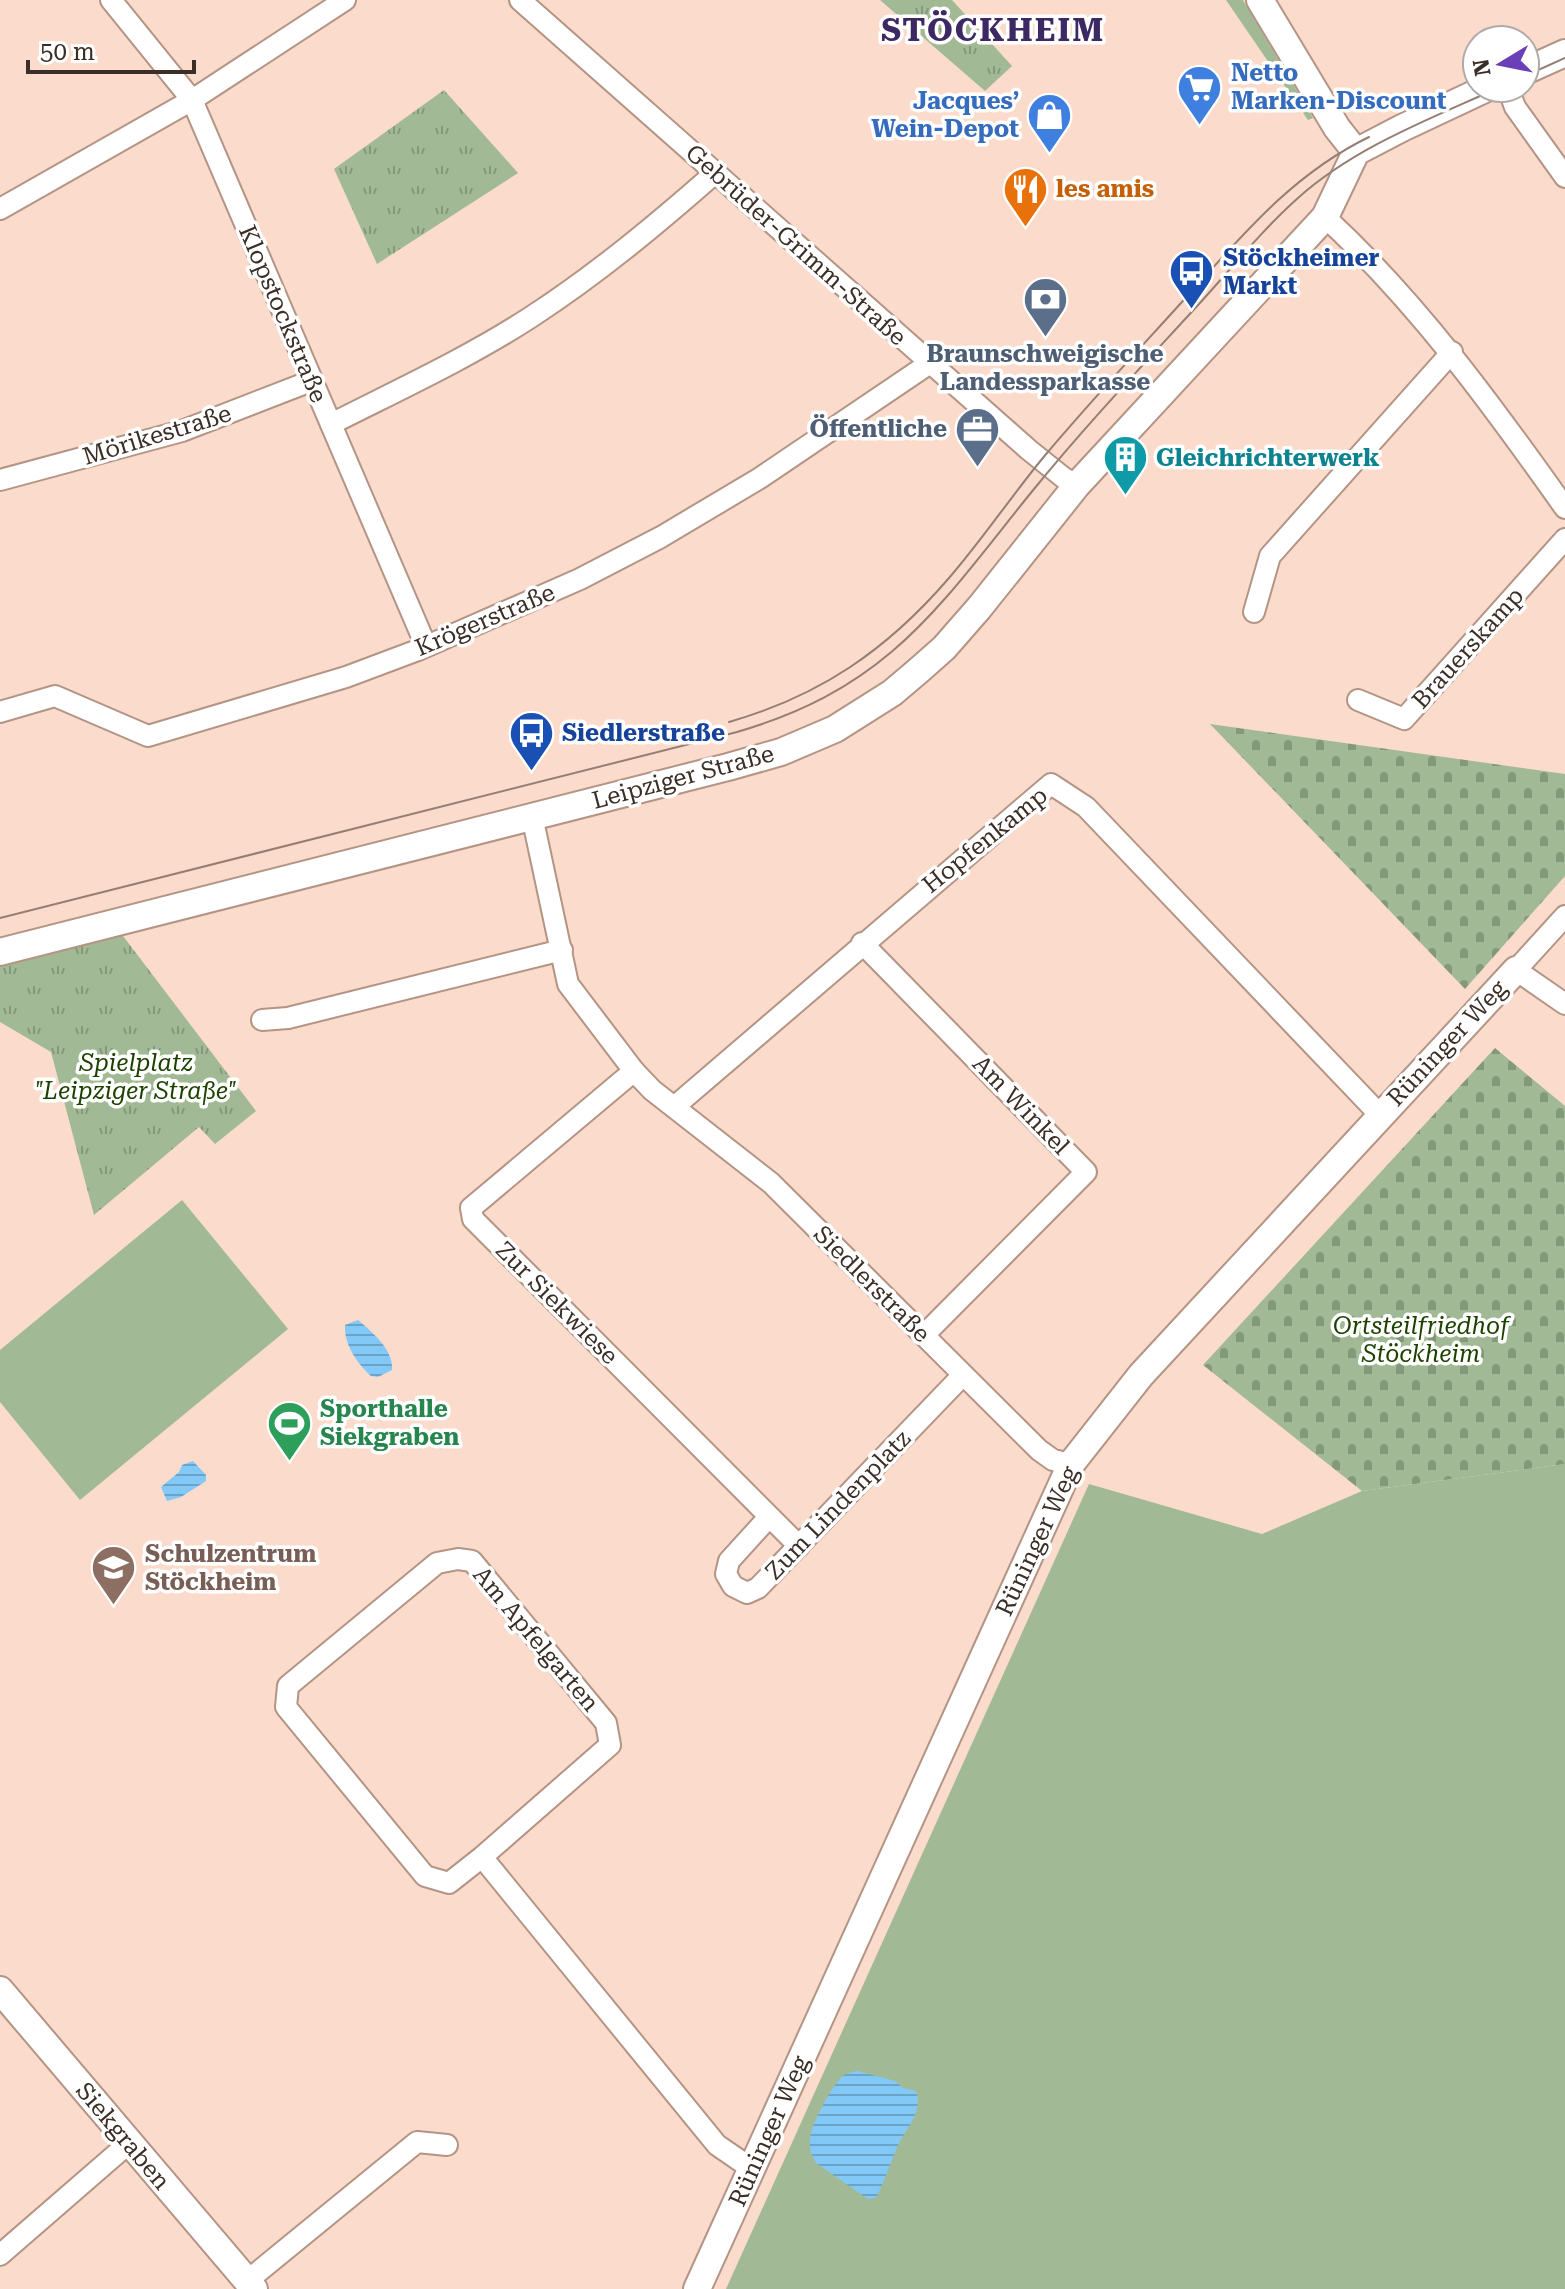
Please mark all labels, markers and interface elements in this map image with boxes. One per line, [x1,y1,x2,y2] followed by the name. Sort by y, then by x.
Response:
[881,10,1105,49] district label: STÖCKHEIM
[28,24,194,74] scale bar
[1461,24,1541,104] north arrow
[40,38,95,66] text: 50 m
[1468,57,1496,78] text: N
[1231,59,1447,115] place label: Netto Marken-Discount
[1176,63,1224,126] supermarket icon: Netto Marken-Discount
[871,87,1019,143] place label: Jacques’ Wein-Depot
[1026,91,1074,154] shop icon: Jacques’ Wein-Depot
[680,139,912,351] street label: Gebrüder-Grimm-Straße
[1001,165,1049,228] restaurant icon: les amis
[1056,175,1154,203] place label: les amis
[233,221,333,407] street label: Klopstockstraße
[1223,244,1380,300] place label: Stöckheimer Markt
[1168,248,1216,311] bus stop icon: Stöckheimer Markt
[1021,276,1069,339] bank icon: Braunschweigische Landessparkasse
[926,340,1164,396] place label: Braunschweigische Landessparkasse
[79,399,235,471] street label: Mörikestraße
[954,405,1002,468] office icon: Öffentliche
[810,413,947,443] place label: Öffentliche
[1101,434,1149,497] building icon: Gleichrichterwerk
[1156,444,1380,472] place label: Gleichrichterwerk
[411,578,559,662] street label: Krögerstraße
[1406,582,1530,714] street label: Brauerskamp
[507,709,555,772] bus stop icon: Siedlerstraße
[562,719,725,747] place label: Siedlerstraße
[589,739,777,815] street label: Leipziger Straße
[917,781,1053,899] street label: Hopfenkamp
[1382,974,1513,1112] street label: Rüninger Weg
[35,1049,237,1105] park label: Spielplatz "Leipziger Straße"
[967,1050,1075,1160] street label: Am Winkel
[808,1220,936,1348] street label: Siedlerstraße
[490,1236,624,1370] street label: Zur Siekwiese
[1333,1312,1512,1368] park label: Ortsteilfriedhof Stöckheim
[320,1395,459,1451] place label: Sporthalle Siekgraben
[265,1399,313,1462] sports icon: Sporthalle Siekgraben
[760,1425,916,1585] street label: Zum Lindenplatz
[990,1461,1084,1620] street label: Rüninger Weg
[145,1540,316,1596] place label: Schulzentrum Stöckheim
[90,1544,138,1607] school or university icon: Schulzentrum Stöckheim
[467,1561,605,1717] street label: Am Apfelgarten
[723,2051,815,2211] street label: Rüninger Weg
[70,2077,176,2195] street label: Siekgraben

